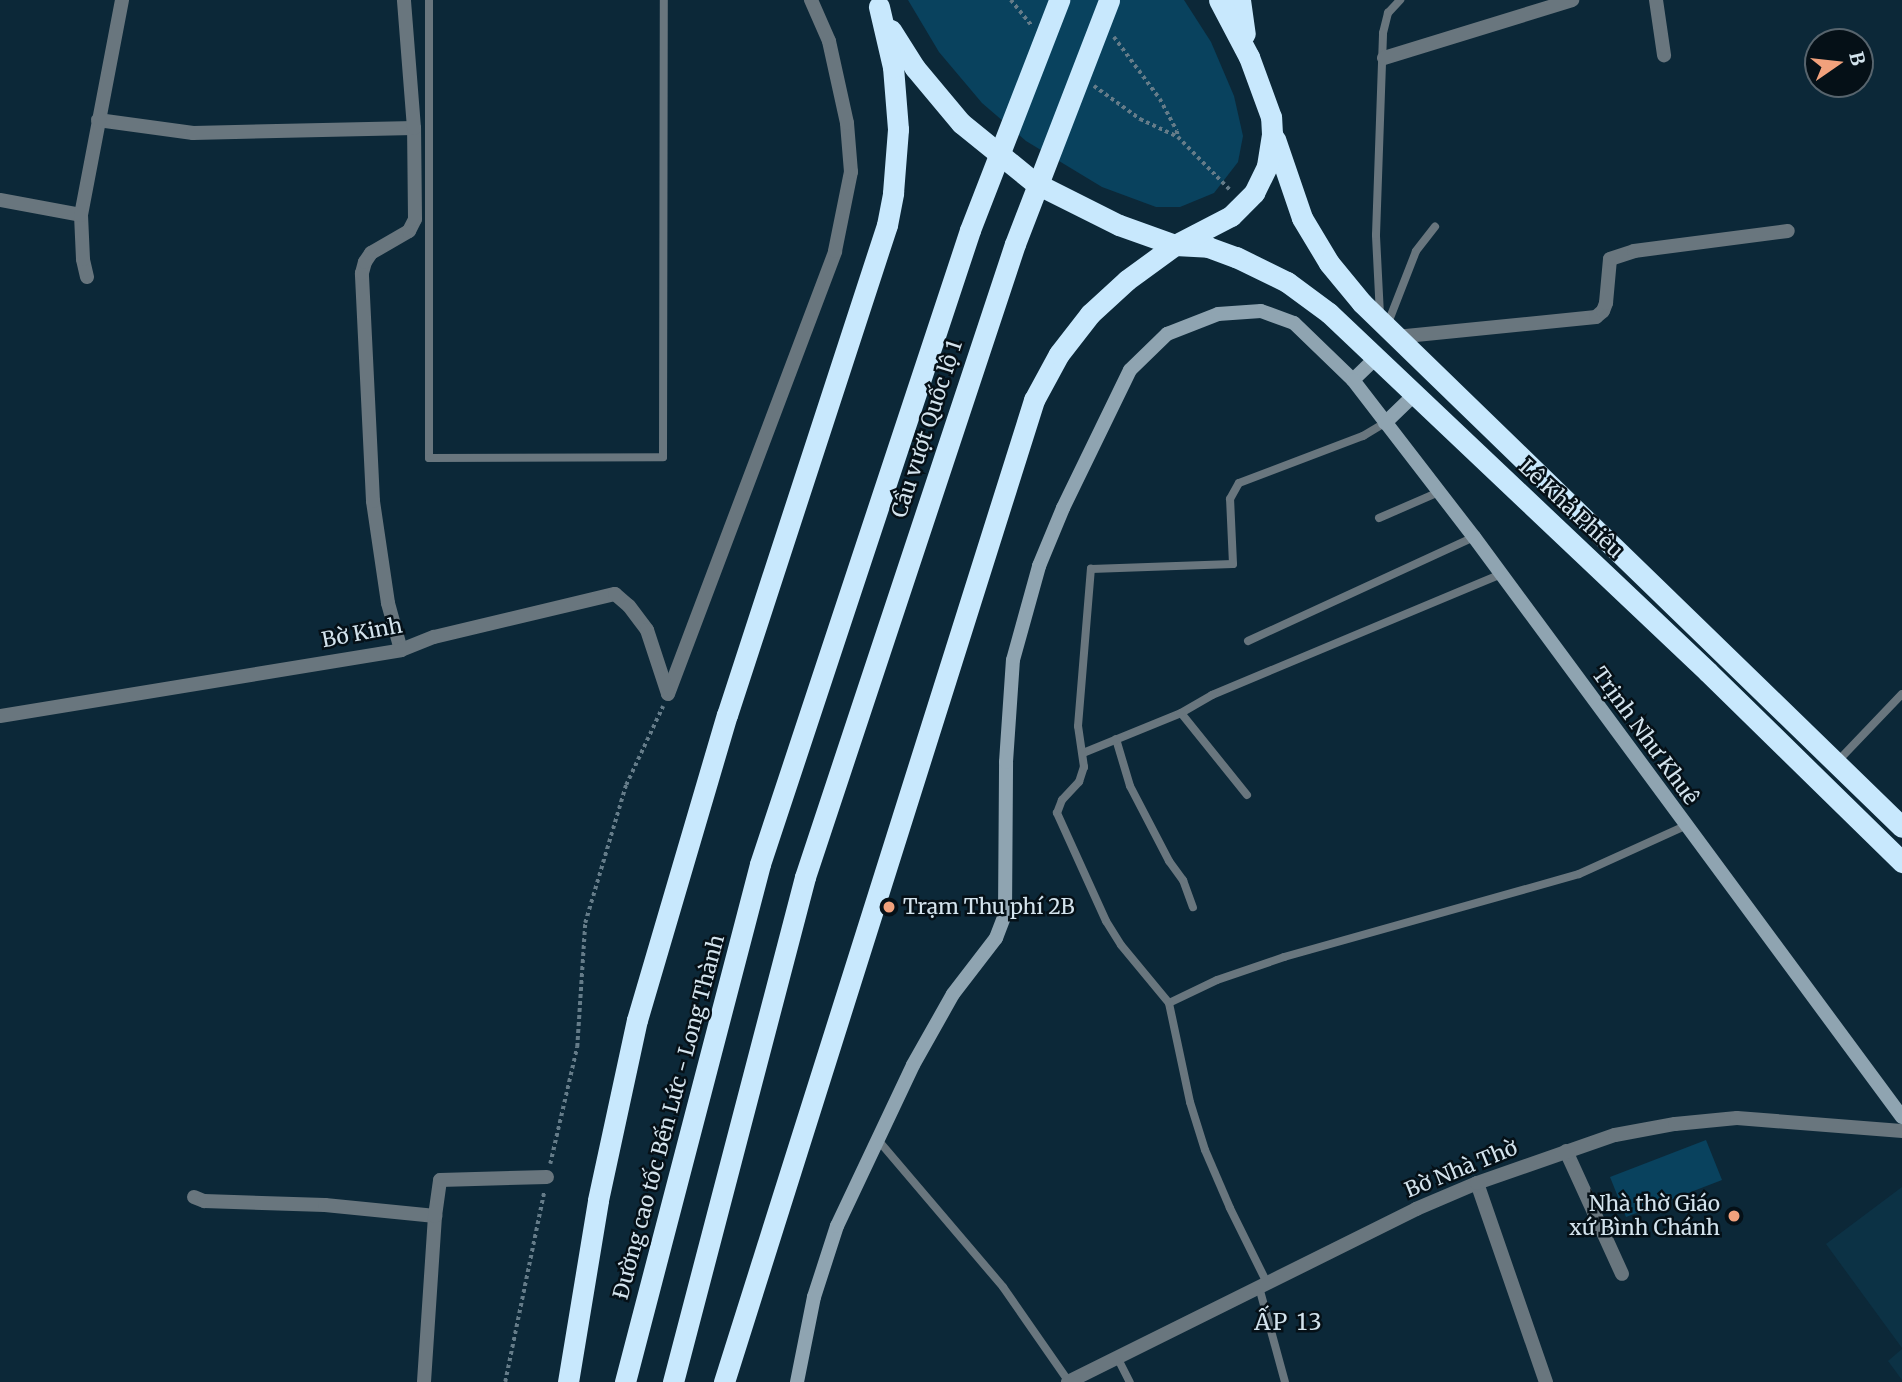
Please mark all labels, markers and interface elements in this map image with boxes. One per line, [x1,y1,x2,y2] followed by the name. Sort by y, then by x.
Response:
[1804,28,1874,98] north arrow
[1844,49,1871,68] text: B
[886,337,968,521] street label: Cầu vượt Quốc lộ 1
[1514,455,1628,563] street label: Lê Khả Phiêu
[320,613,404,653] street label: Bờ Kinh
[1587,662,1703,810] street label: Trịnh Như Khuê
[903,894,1075,920] place label: Trạm Thu phí 2B
[881,899,897,915] marker: Trạm Thu phí 2B
[608,932,730,1302] street label: Đường cao tốc Bến Lức - Long Thành
[1401,1135,1521,1203] street label: Bờ Nhà Thờ
[1569,1191,1720,1241] place label: Nhà thờ Giáo xứ Bình Chánh
[1726,1208,1742,1224] marker: Nhà thờ Giáo xứ Bình Chánh
[1255,1308,1323,1336] district label: ẤP 13

